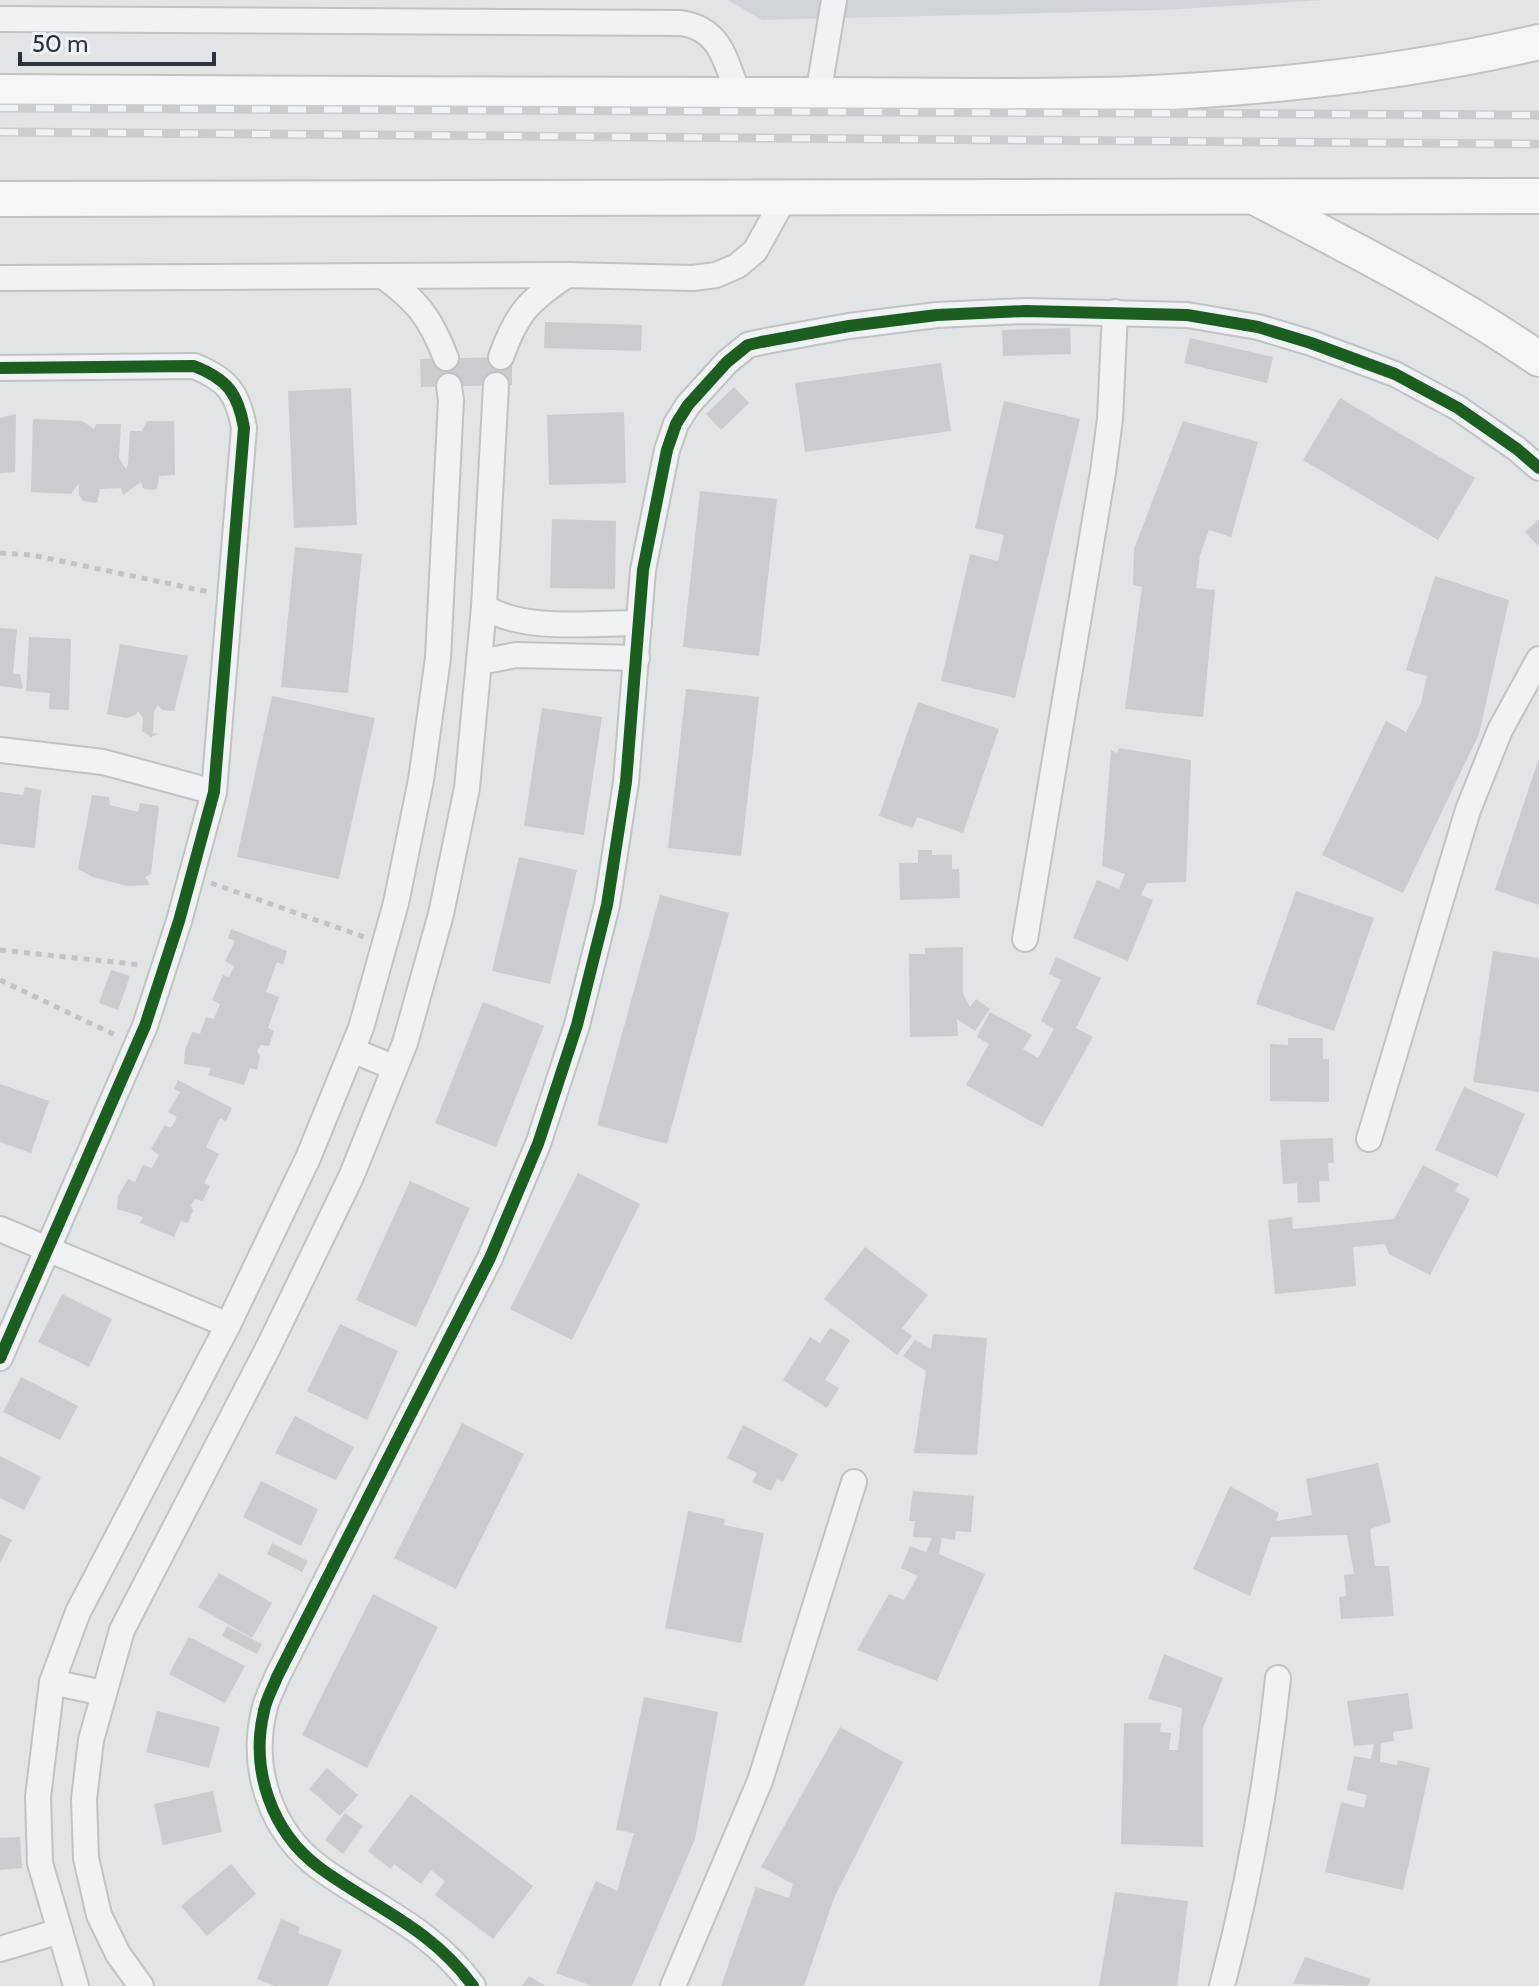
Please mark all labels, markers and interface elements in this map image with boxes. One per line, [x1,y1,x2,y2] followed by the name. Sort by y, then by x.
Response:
[20,16,214,66] scale bar
[32,29,88,58] text: 50 m

